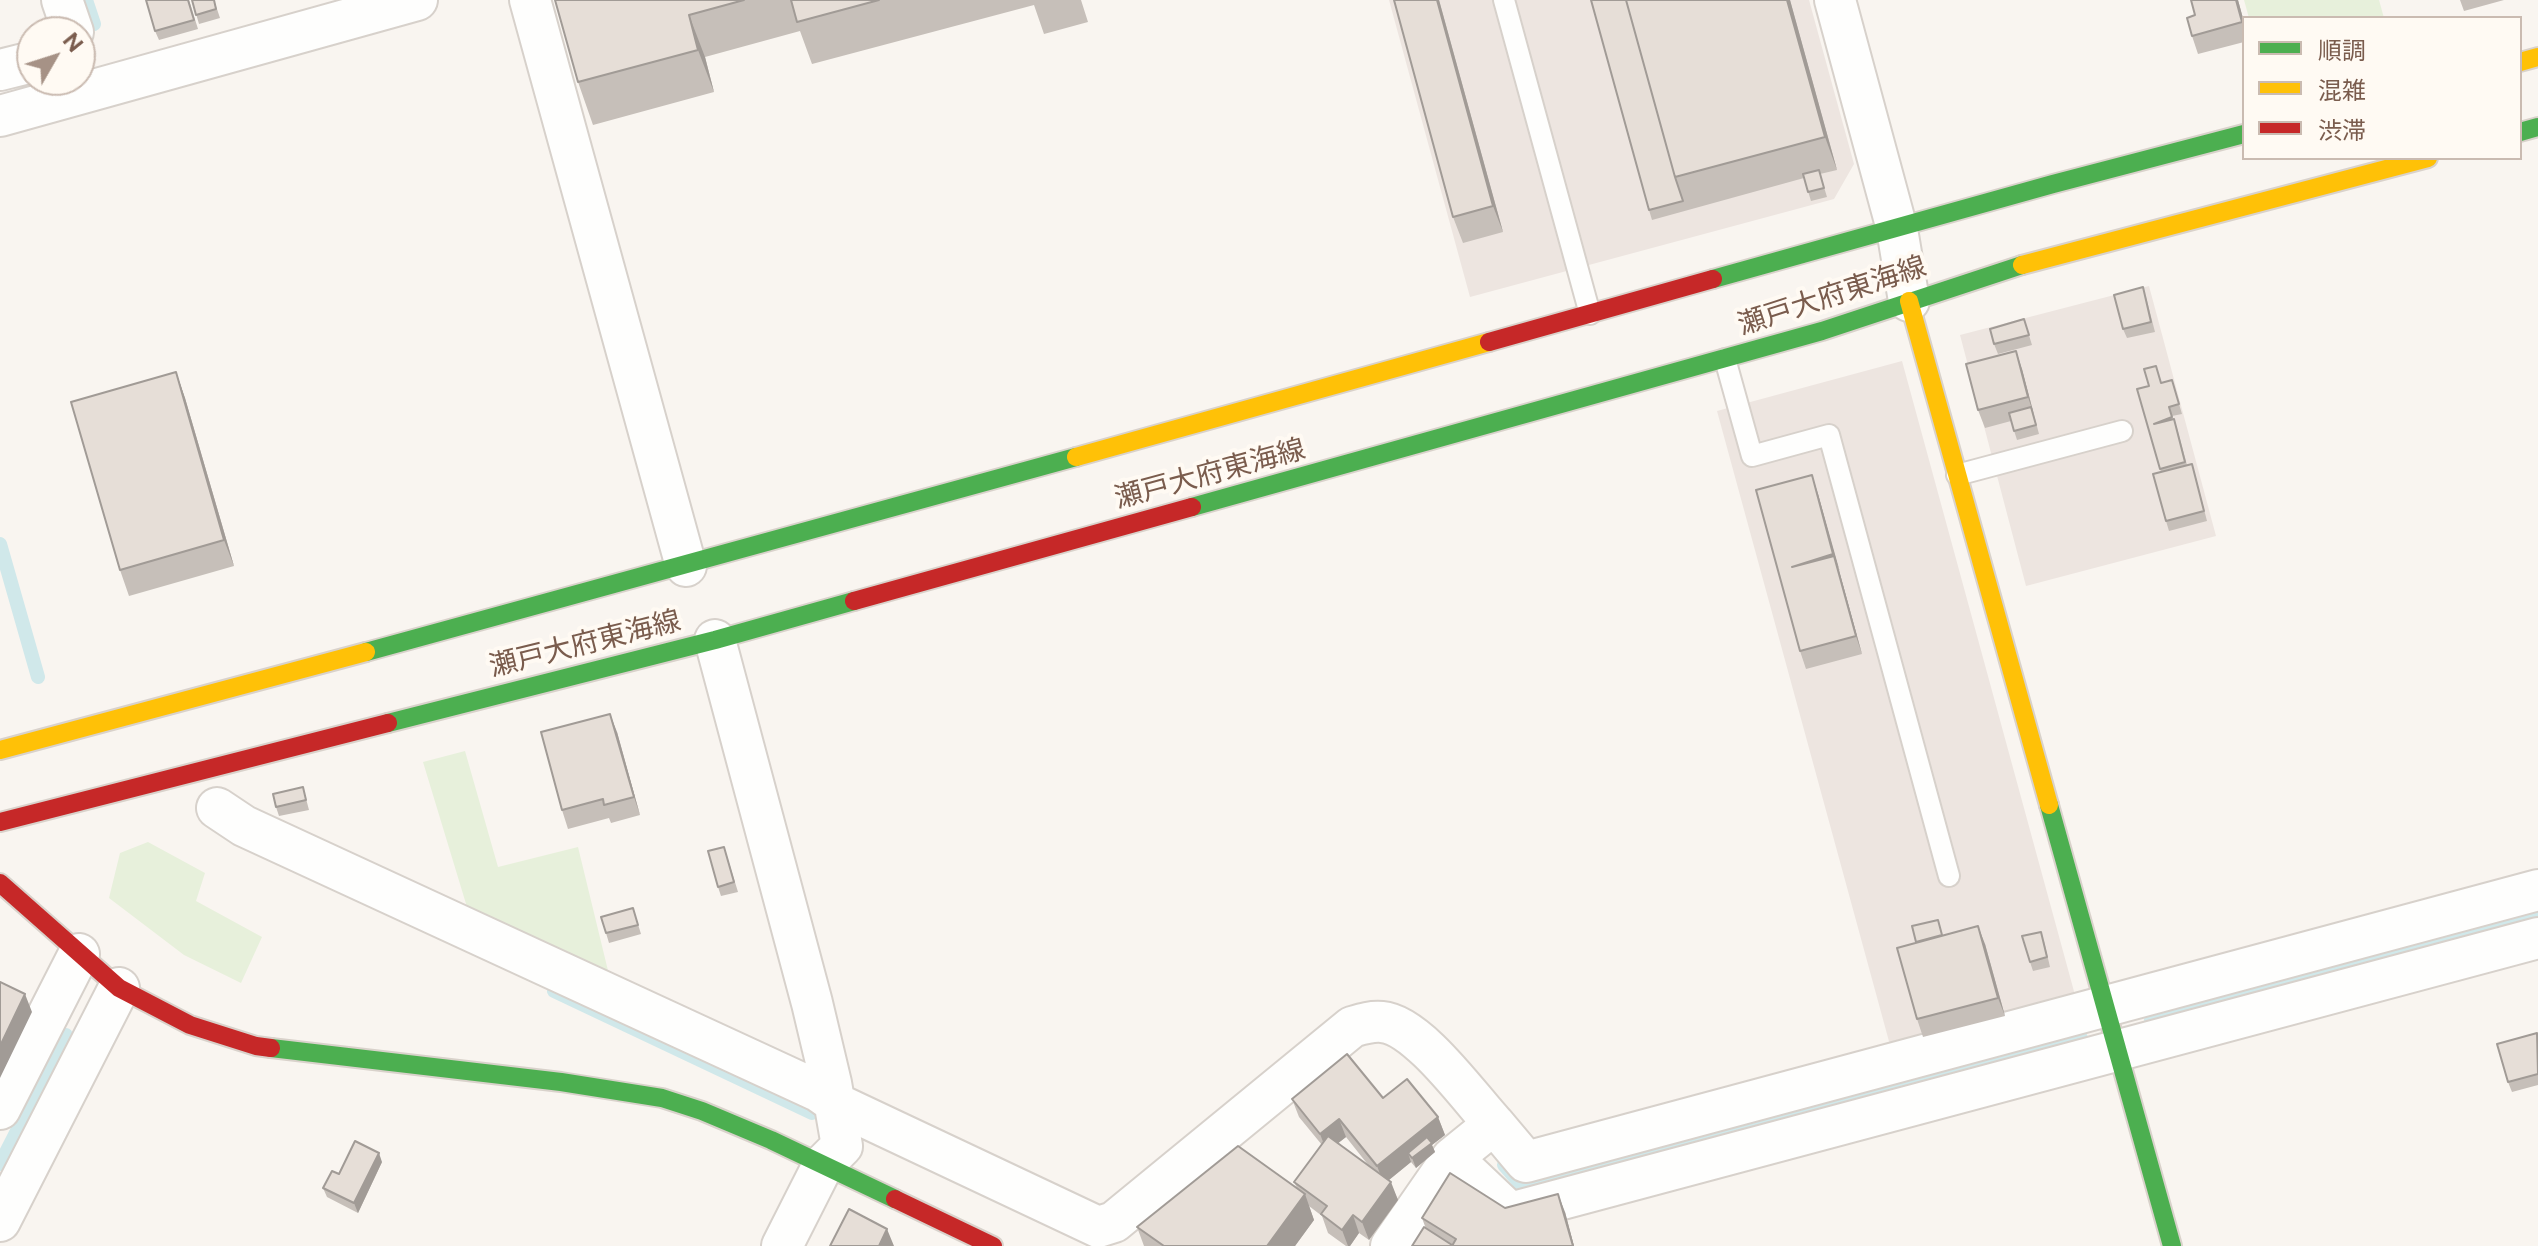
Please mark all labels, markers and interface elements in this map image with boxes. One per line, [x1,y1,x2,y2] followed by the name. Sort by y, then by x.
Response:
[16,16,96,96] north arrow
[2242,16,2522,160] legend
[58,27,89,57] text: N
[2318,36,2366,64] text: 順調
[2318,76,2366,104] text: 混雑
[2318,116,2366,144] text: 渋滞
[1734,250,1930,342] street label: 瀬戸大府東海線
[1111,432,1309,516] street label: 瀬戸大府東海線
[486,604,684,684] street label: 瀬戸大府東海線

